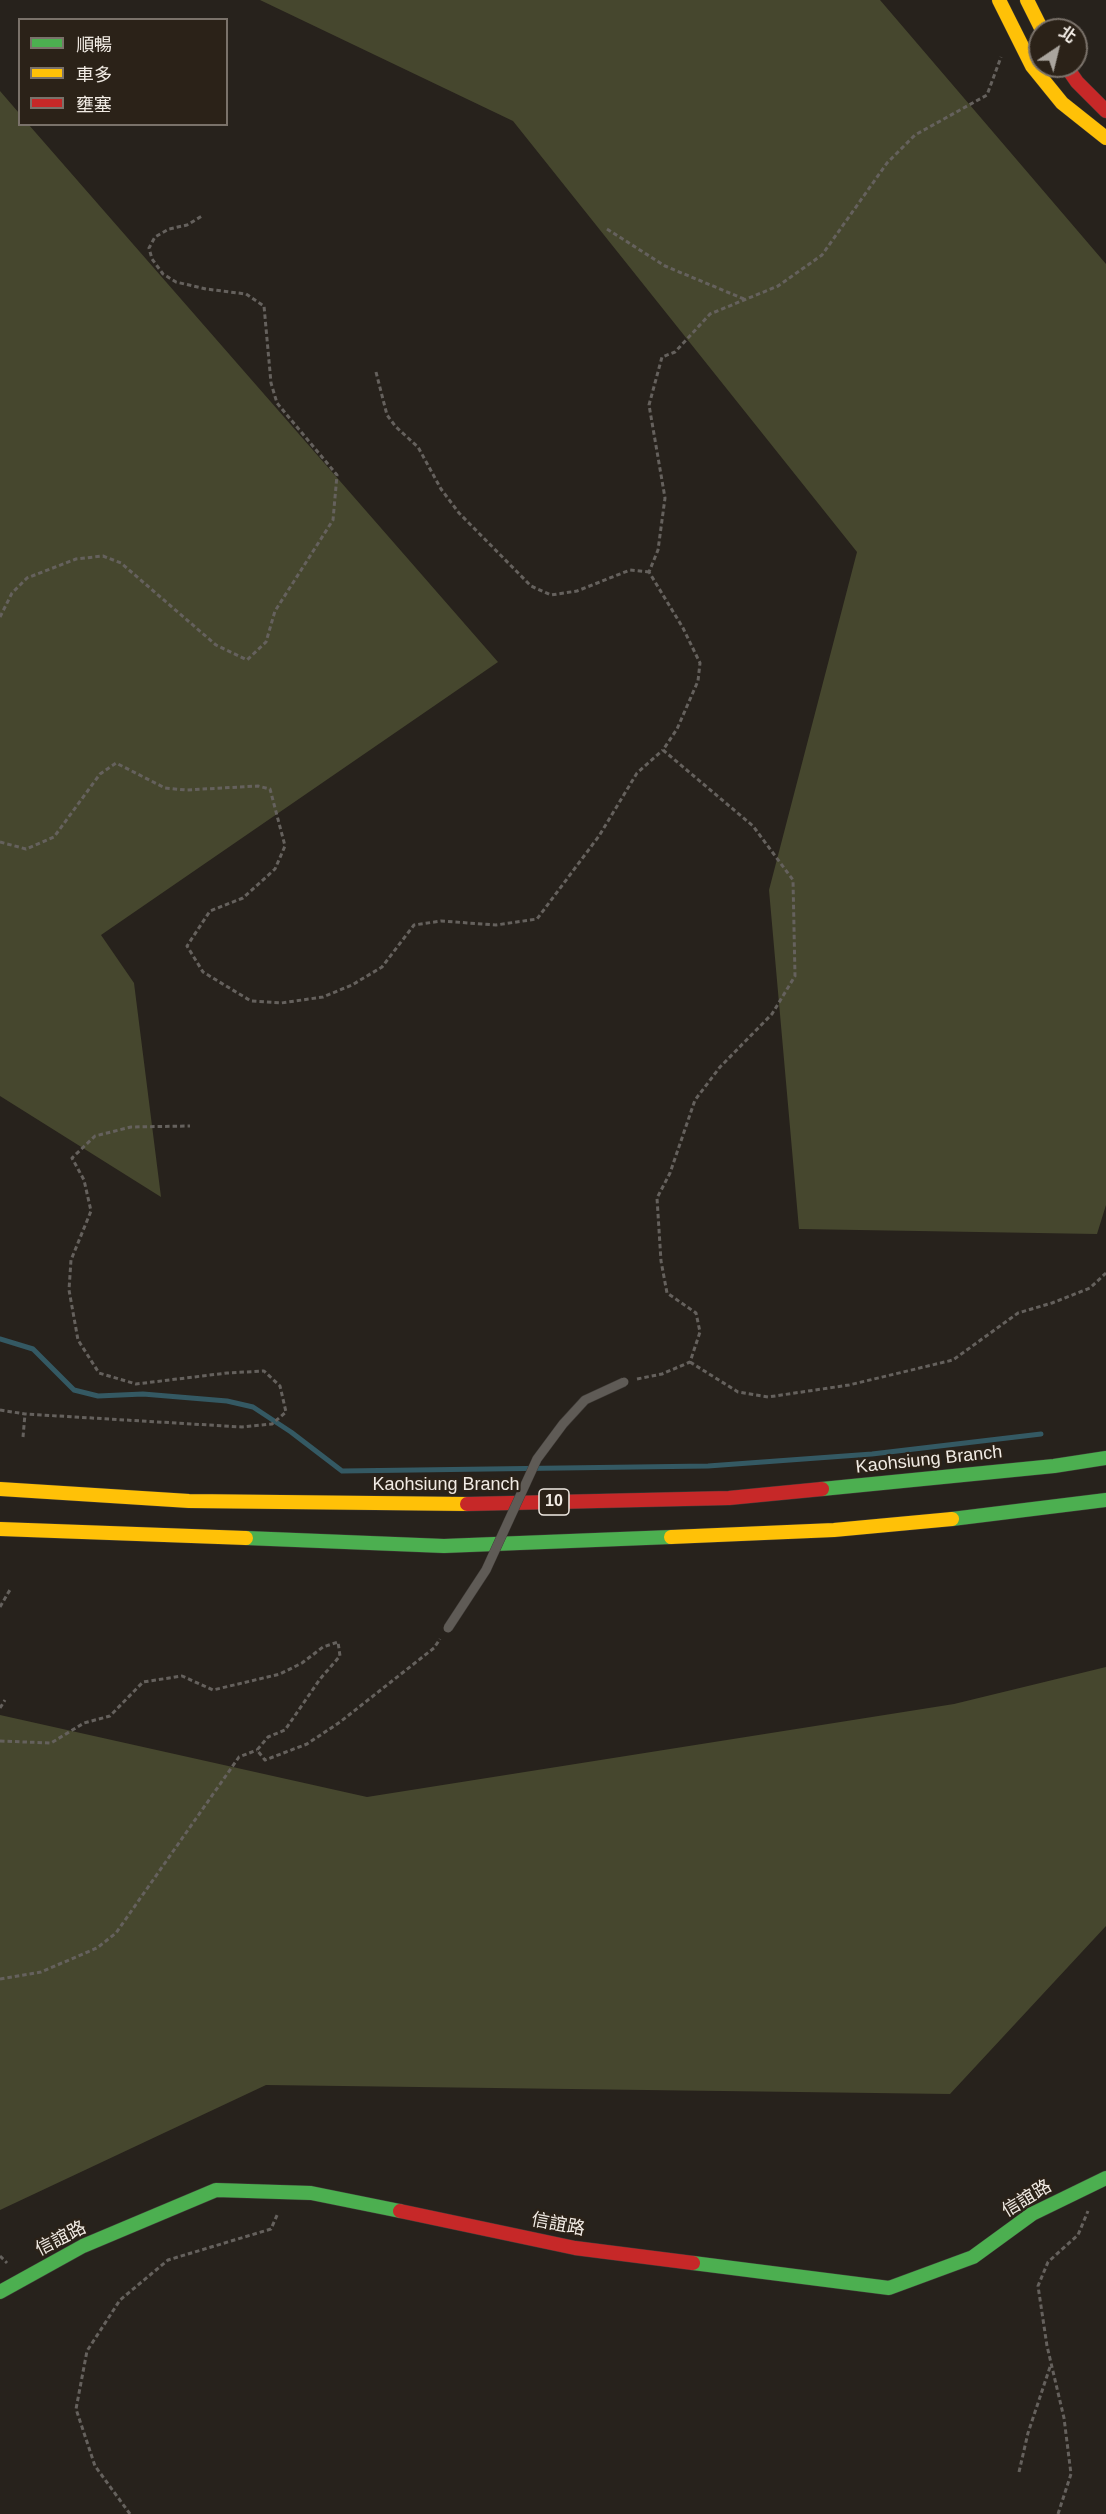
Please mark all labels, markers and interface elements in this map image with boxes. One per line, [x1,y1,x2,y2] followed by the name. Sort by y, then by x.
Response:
[18,18,228,126] legend
[1028,18,1088,78] north arrow
[1056,23,1079,46] text: 北
[76,35,112,55] text: 順暢
[76,65,112,85] text: 車多
[76,95,112,115] text: 壅塞
[855,1442,1003,1478] street label: Kaohsiung Branch
[372,1474,520,1496] street label: Kaohsiung Branch
[539,1489,569,1515] road number: 10
[998,2176,1056,2222] street label: 信誼路
[529,2209,587,2241] street label: 信誼路
[32,2217,90,2261] street label: 信誼路

